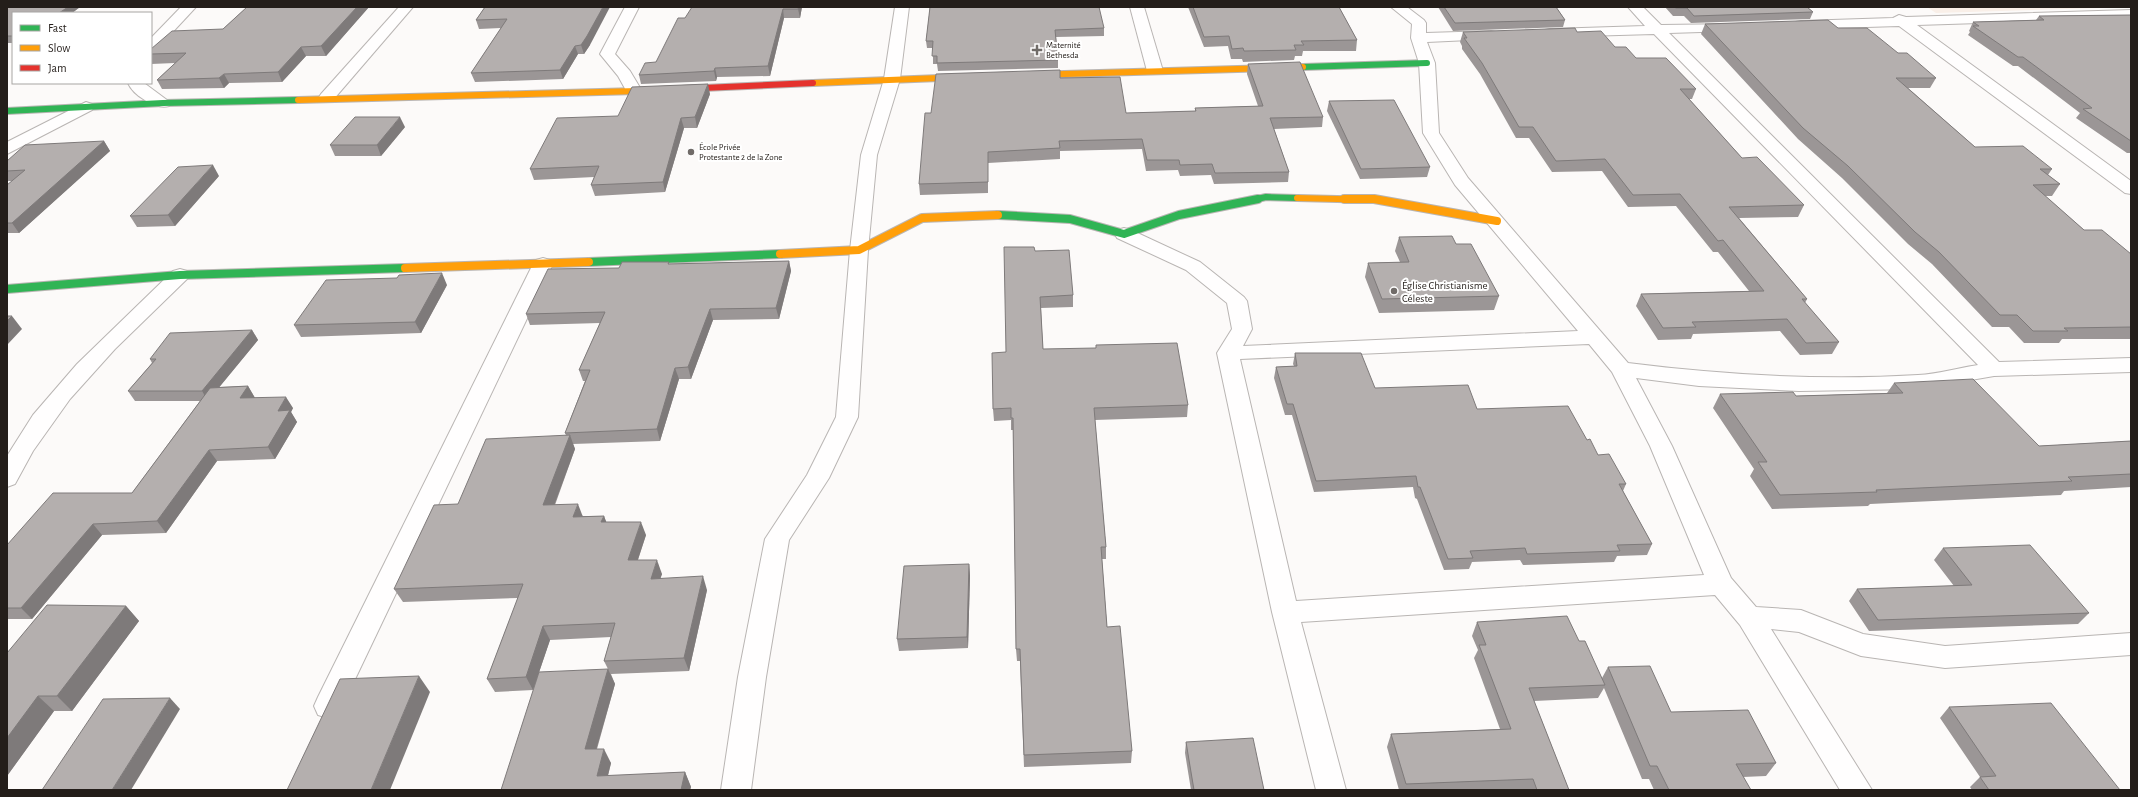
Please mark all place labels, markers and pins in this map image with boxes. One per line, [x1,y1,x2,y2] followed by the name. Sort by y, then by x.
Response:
[1046,41,1081,60] place label: Maternité Bethesda
[1031,44,1043,56] marker: Maternité Bethesda
[699,142,782,162] place label: École Privée Protestante 2 de la Zone
[686,147,696,157] marker: École Privée Protestante 2 de la Zone
[1402,279,1488,304] place label: Église Christianisme Céleste
[1389,286,1399,296] marker: Église Christianisme Céleste

